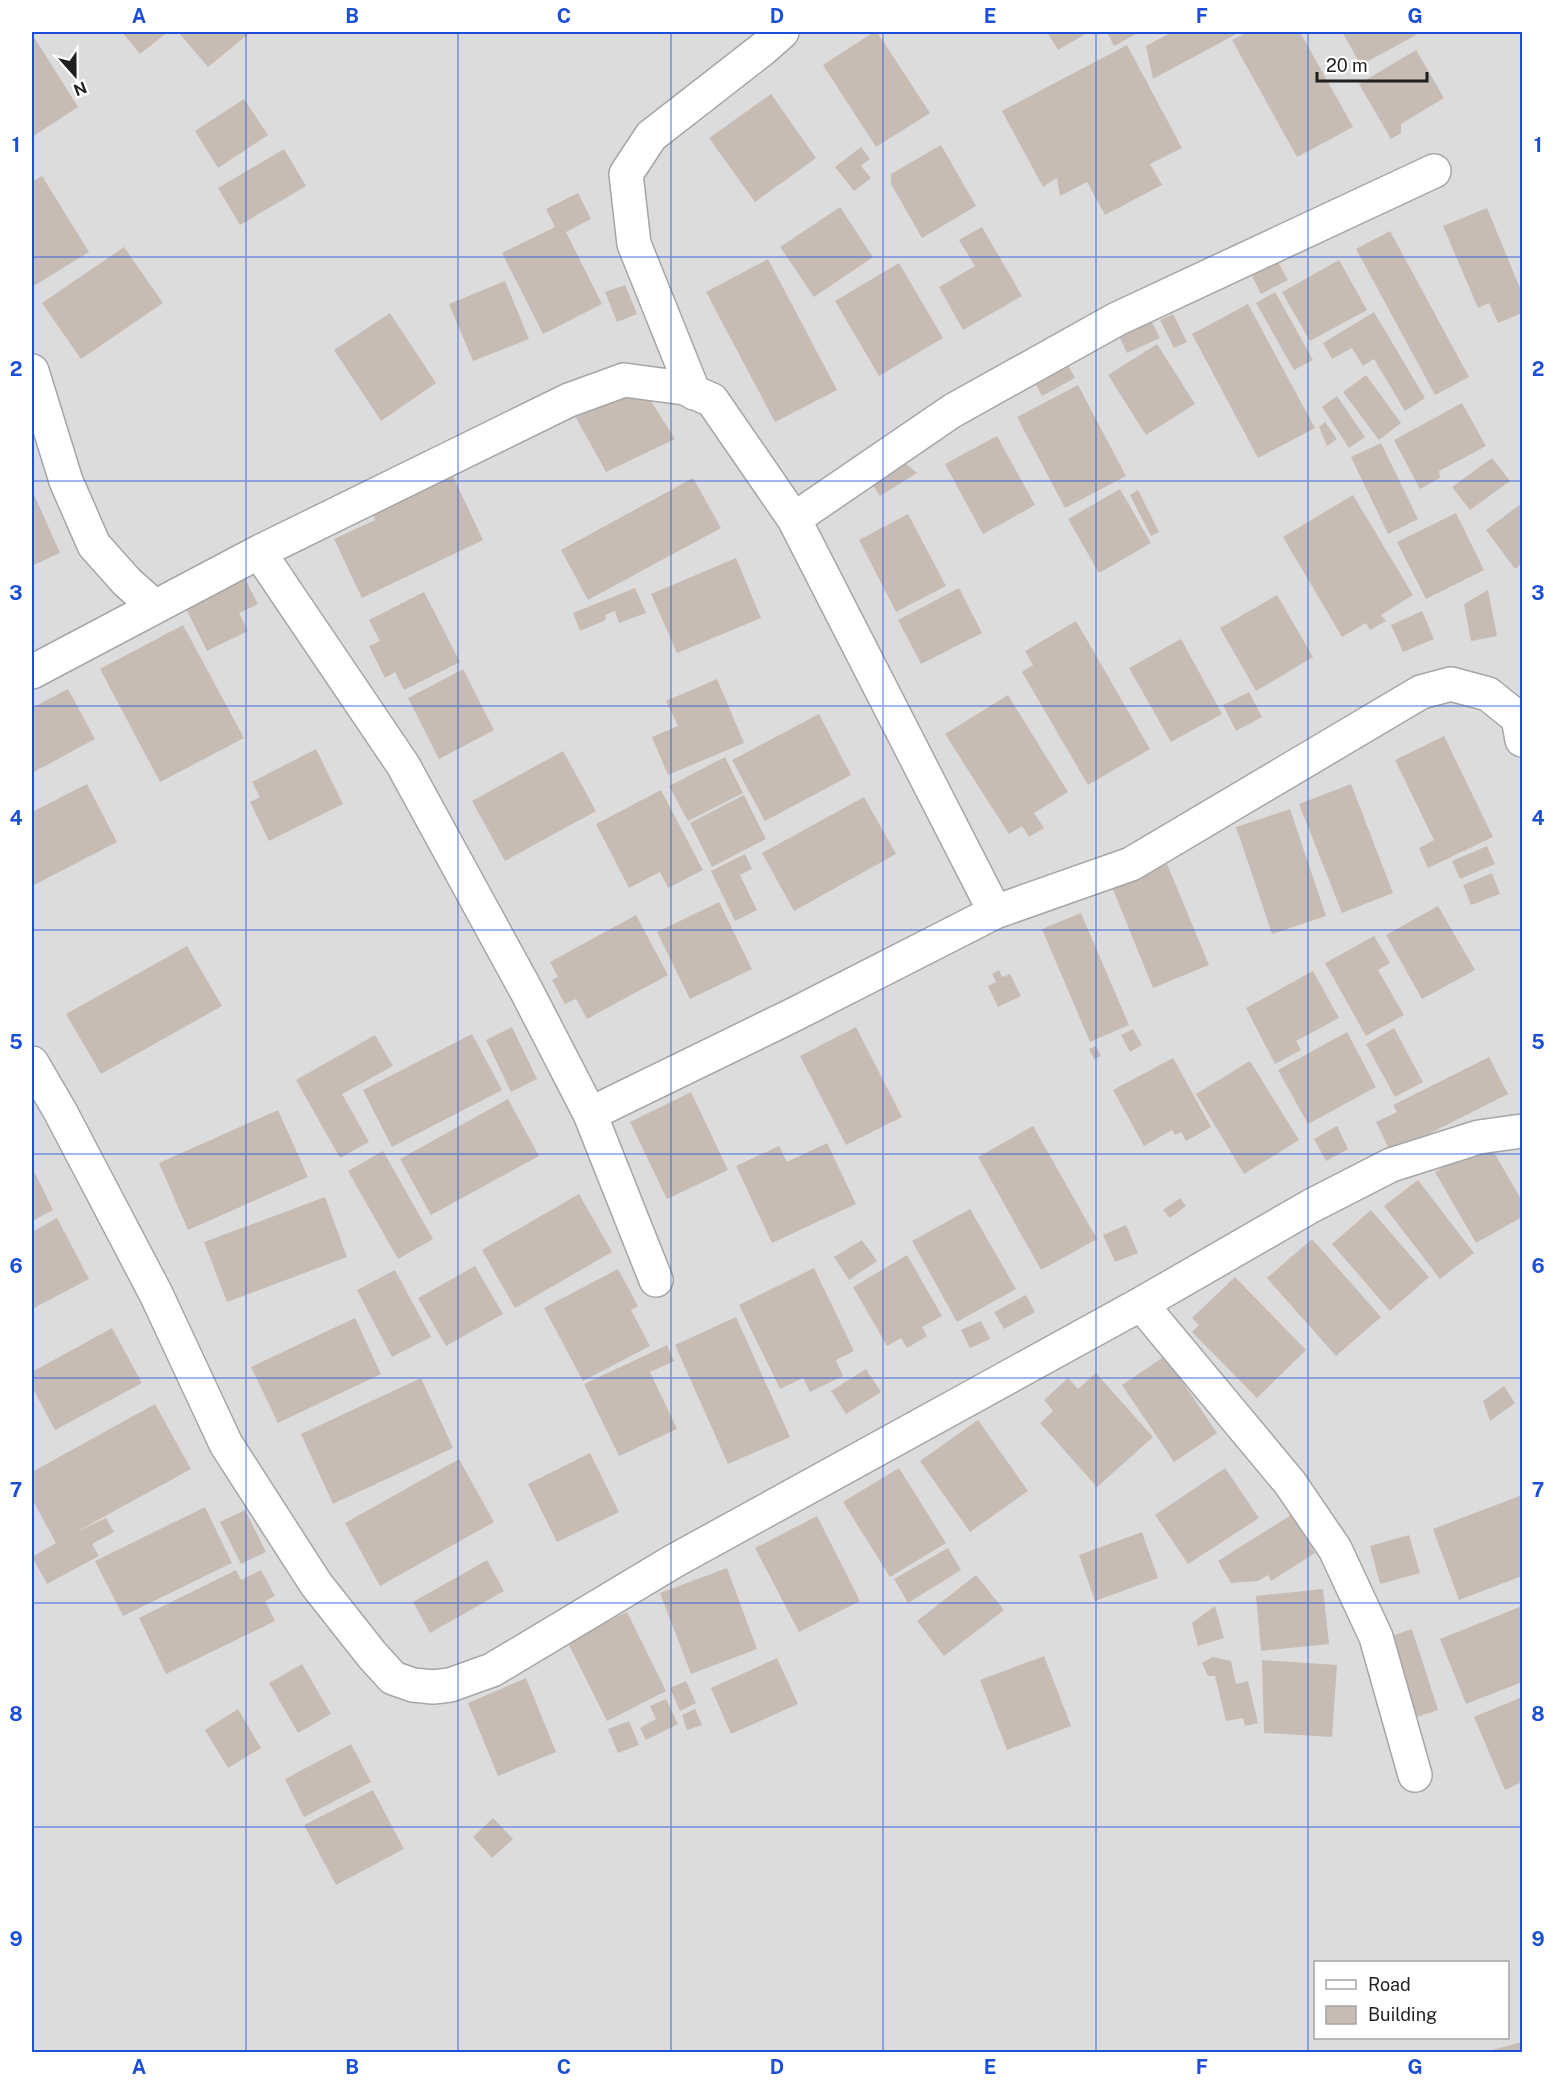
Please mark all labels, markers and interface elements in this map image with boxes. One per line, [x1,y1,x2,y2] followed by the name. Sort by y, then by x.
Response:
[132,4,146,28] text: A
[345,4,359,28] text: B
[557,4,571,28] text: C
[770,4,784,28] text: D
[984,4,996,28] text: E
[1196,4,1208,28] text: F
[1407,4,1423,28] text: G
[45,45,105,105] north arrow
[1317,45,1426,83] scale bar
[1326,55,1368,76] text: 20 m
[71,77,89,100] text: N
[12,133,20,157] text: 1
[1534,133,1542,157] text: 1
[10,357,22,381] text: 2
[1532,357,1544,381] text: 2
[9,581,23,605] text: 3
[1531,581,1545,605] text: 3
[9,806,23,830] text: 4
[1531,806,1545,830] text: 4
[9,1030,23,1054] text: 5
[1531,1030,1545,1054] text: 5
[9,1254,23,1278] text: 6
[1531,1254,1545,1278] text: 6
[10,1478,22,1502] text: 7
[1532,1478,1544,1502] text: 7
[9,1702,23,1726] text: 8
[1531,1702,1545,1726] text: 8
[9,1927,23,1951] text: 9
[1531,1927,1545,1951] text: 9
[1314,1961,1509,2039] legend
[1368,1974,1411,1995] text: Road
[1368,2004,1437,2025] text: Building
[132,2055,146,2079] text: A
[345,2055,359,2079] text: B
[557,2055,571,2079] text: C
[770,2055,784,2079] text: D
[984,2055,996,2079] text: E
[1196,2055,1208,2079] text: F
[1407,2055,1423,2079] text: G

